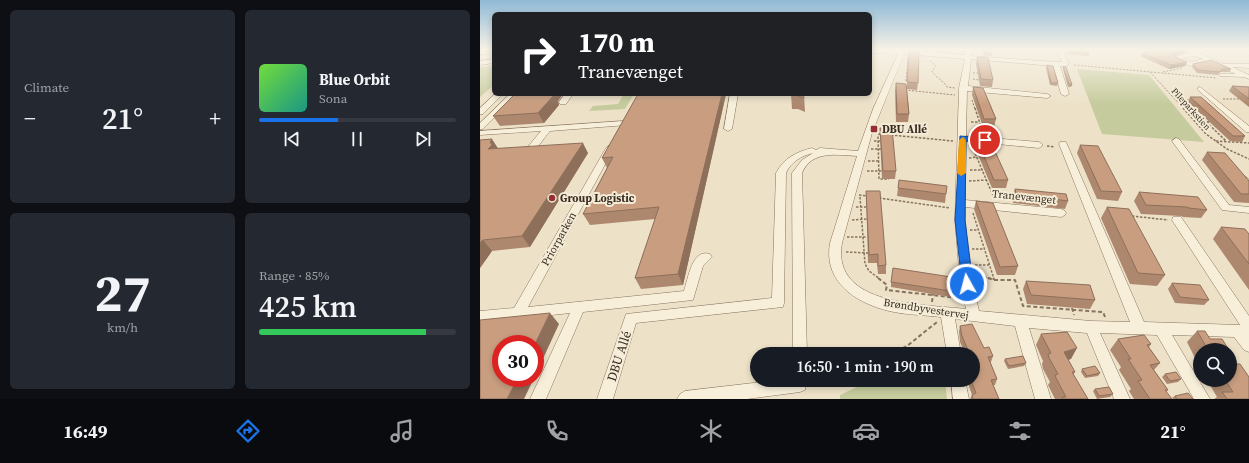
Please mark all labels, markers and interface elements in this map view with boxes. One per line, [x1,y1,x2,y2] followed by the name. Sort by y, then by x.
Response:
[578,23,655,61] text: 170 m
[512,28,564,80] icon: right
[578,59,683,84] text: Tranevænget
[319,69,390,90] text: Blue Orbit
[24,79,69,96] text: Climate
[1169,85,1214,133] street label: Pileparkstien
[319,90,347,107] text: Sona
[102,98,143,139] text: 21°
[24,103,36,133] text: −
[209,103,221,133] text: +
[882,122,927,137] place label: DBU Allé
[968,123,1002,157] pin
[869,124,879,134] marker: DBU Allé
[281,128,303,150] icon: previous
[346,128,368,150] icon: pause
[412,128,434,150] icon: next
[974,129,996,151] icon: arrive
[991,186,1057,208] street label: Tranevænget
[560,191,635,206] place label: Group Logistic
[547,193,557,203] marker: Group Logistic
[538,209,580,269] street label: Priorparken
[94,257,151,328] text: 27
[946,263,988,305] position arrow
[259,267,330,284] text: Range · 85%
[259,286,357,327] text: 425 km
[882,295,970,323] street label: Brøndbyvestervej
[107,319,138,336] text: km/h
[603,328,635,383] street label: DBU Allé
[492,335,544,387] speed limit sign: 30
[1193,343,1237,387] map controls
[1193,343,1237,387] button: search
[797,356,933,377] text: 16:50 · 1 min · 190 m
[234,417,262,445] icon: directions
[388,417,416,445] icon: music
[543,417,571,445] icon: phone
[697,417,725,445] icon: climate
[852,417,880,445] icon: car
[1006,417,1034,445] icon: filters
[63,419,108,444] text: 16:49
[1160,419,1186,444] text: 21°

